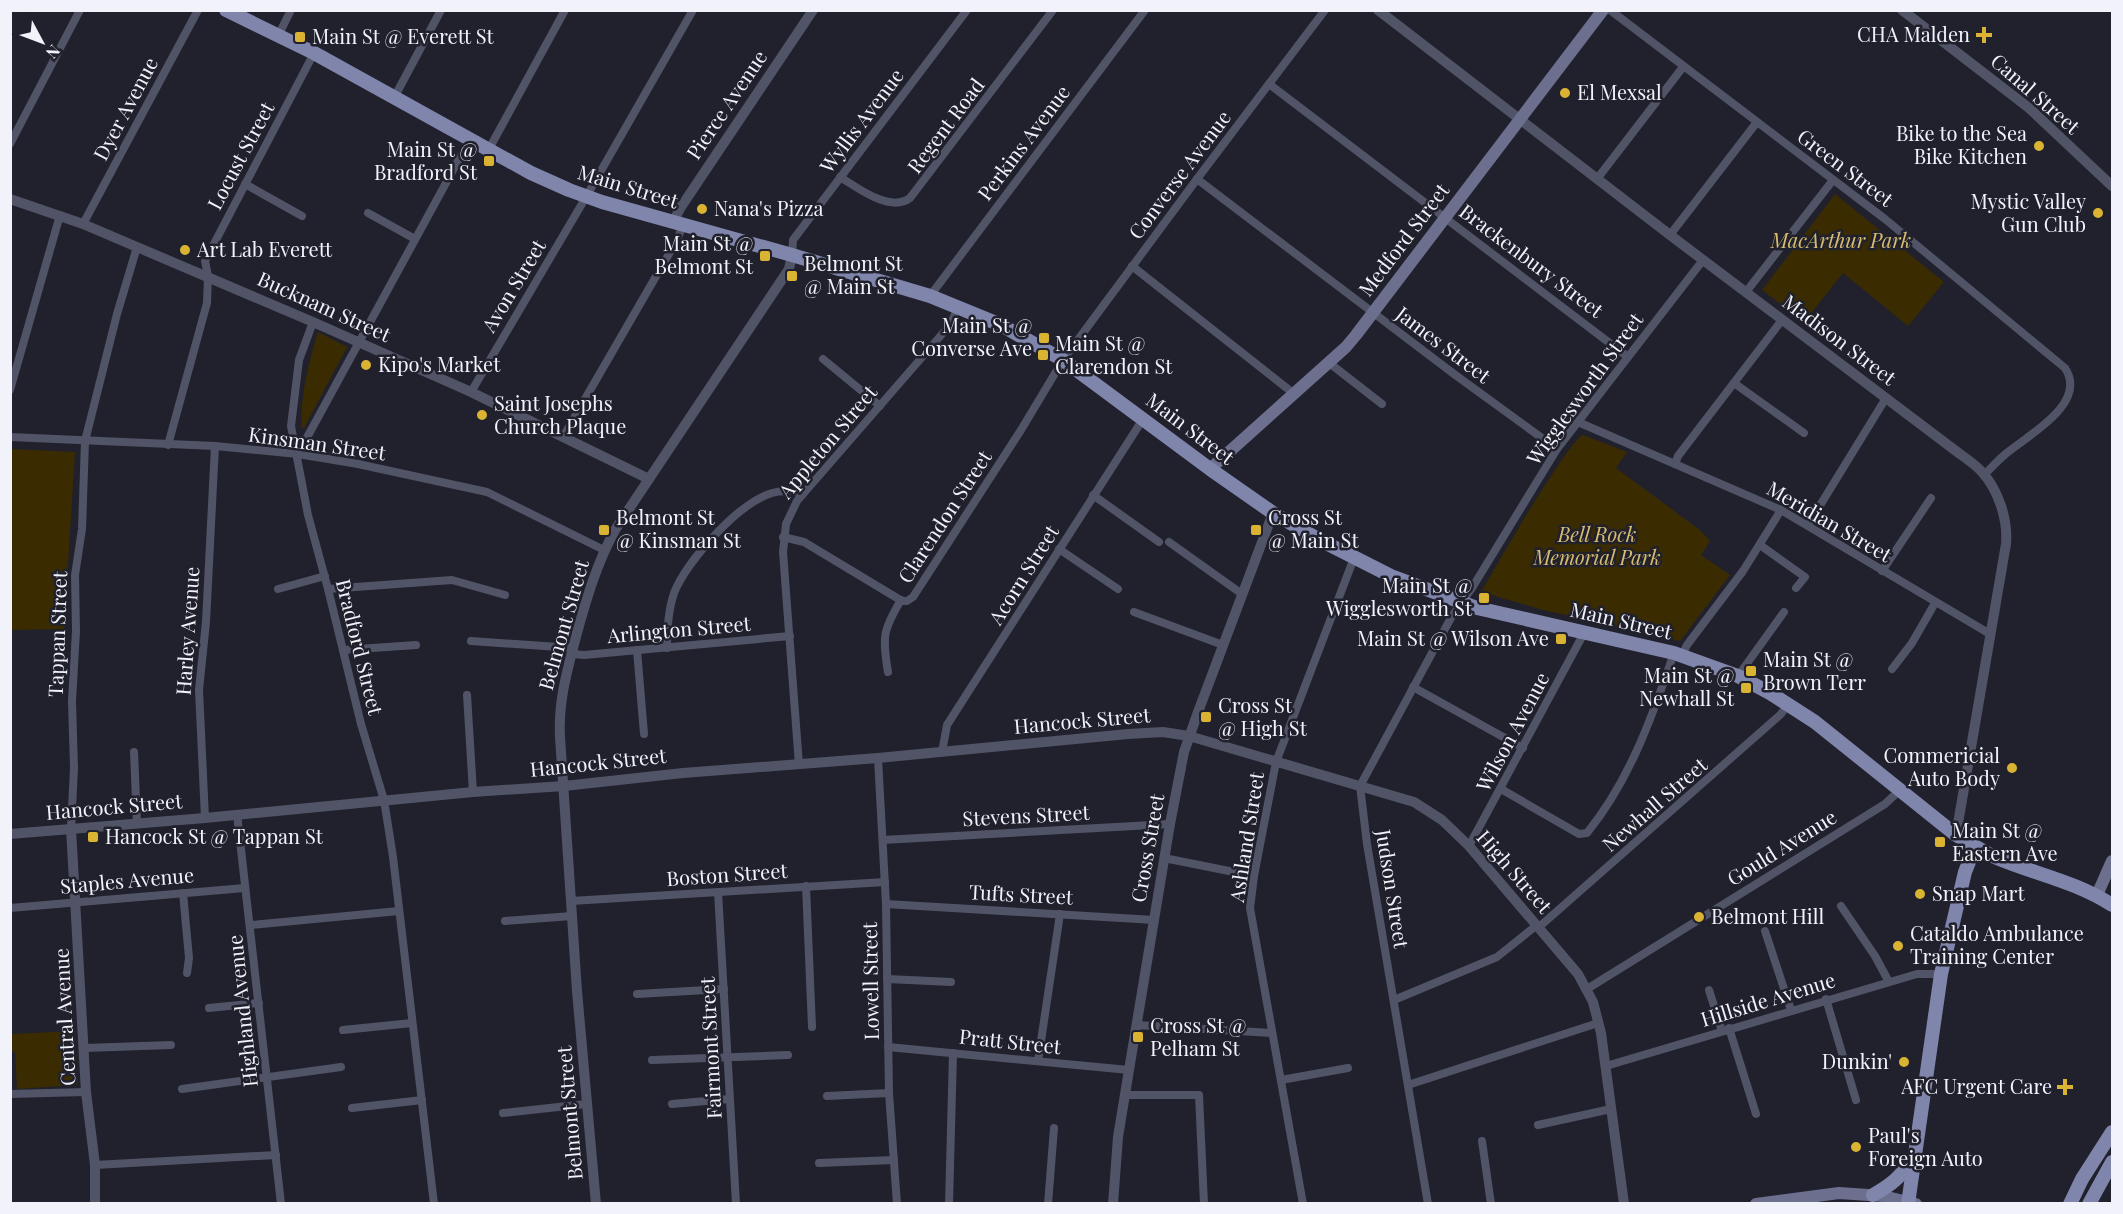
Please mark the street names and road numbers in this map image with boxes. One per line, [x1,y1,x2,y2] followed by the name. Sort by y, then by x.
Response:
[679,44,772,164] street label: Pierce Avenue
[1986,47,2087,140] street label: Canal Street
[86,52,163,165] street label: Dyer Avenue
[812,63,909,178] street label: Wyllis Avenue
[900,72,990,178] street label: Regent Road
[970,79,1075,205] street label: Perkins Avenue
[200,96,280,214] street label: Locust Street
[1122,104,1236,244] street label: Converse Avenue
[1792,122,1900,212] street label: Green Street
[575,157,683,214] street label: Main Street
[1351,176,1455,301] street label: Medford Street
[1455,197,1610,323] street label: Brackenbury Street
[474,233,551,338] street label: Avon Street
[254,264,396,347] street label: Bucknam Street
[1778,287,1903,391] street label: Madison Street
[1390,299,1497,389] street label: James Street
[1519,306,1649,470] street label: Wigglesworth Street
[771,378,883,504] street label: Appleton Street
[1141,386,1241,470] street label: Main Street
[247,420,388,466] street label: Kinsman Street
[891,444,997,588] street label: Clarendon Street
[1762,474,1898,568] street label: Meridian Street
[981,518,1065,630] street label: Acorn Street
[531,555,594,693] street label: Belmont Street
[169,566,204,696] street label: Harley Avenue
[41,570,72,697] street label: Tappan Street
[331,576,391,718] street label: Bradford Street
[1568,595,1676,645] street label: Main Street
[605,609,753,648] street label: Arlington Street
[1468,667,1554,797] street label: Wilson Avenue
[1013,700,1152,739] street label: Hancock Street
[528,741,668,782] street label: Hancock Street
[1596,750,1713,857] street label: Newhall Street
[1222,769,1269,905] street label: Ashland Street
[45,786,184,825] street label: Hancock Street
[1124,790,1170,904] street label: Cross Street
[962,798,1091,831] street label: Stevens Street
[1721,802,1841,891] street label: Gould Avenue
[1471,824,1559,919] street label: High Street
[1371,826,1416,951] street label: Judson Street
[666,856,789,891] street label: Boston Street
[59,860,195,899] street label: Staples Avenue
[968,877,1075,910] street label: Tufts Street
[855,921,884,1040] street label: Lowell Street
[220,934,263,1089] street label: Highland Avenue
[46,948,81,1087] street label: Central Avenue
[1697,965,1838,1032] street label: Hillside Avenue
[692,976,727,1120] street label: Fairmont Street
[958,1022,1063,1059] street label: Pratt Street
[549,1044,588,1181] street label: Belmont Street

